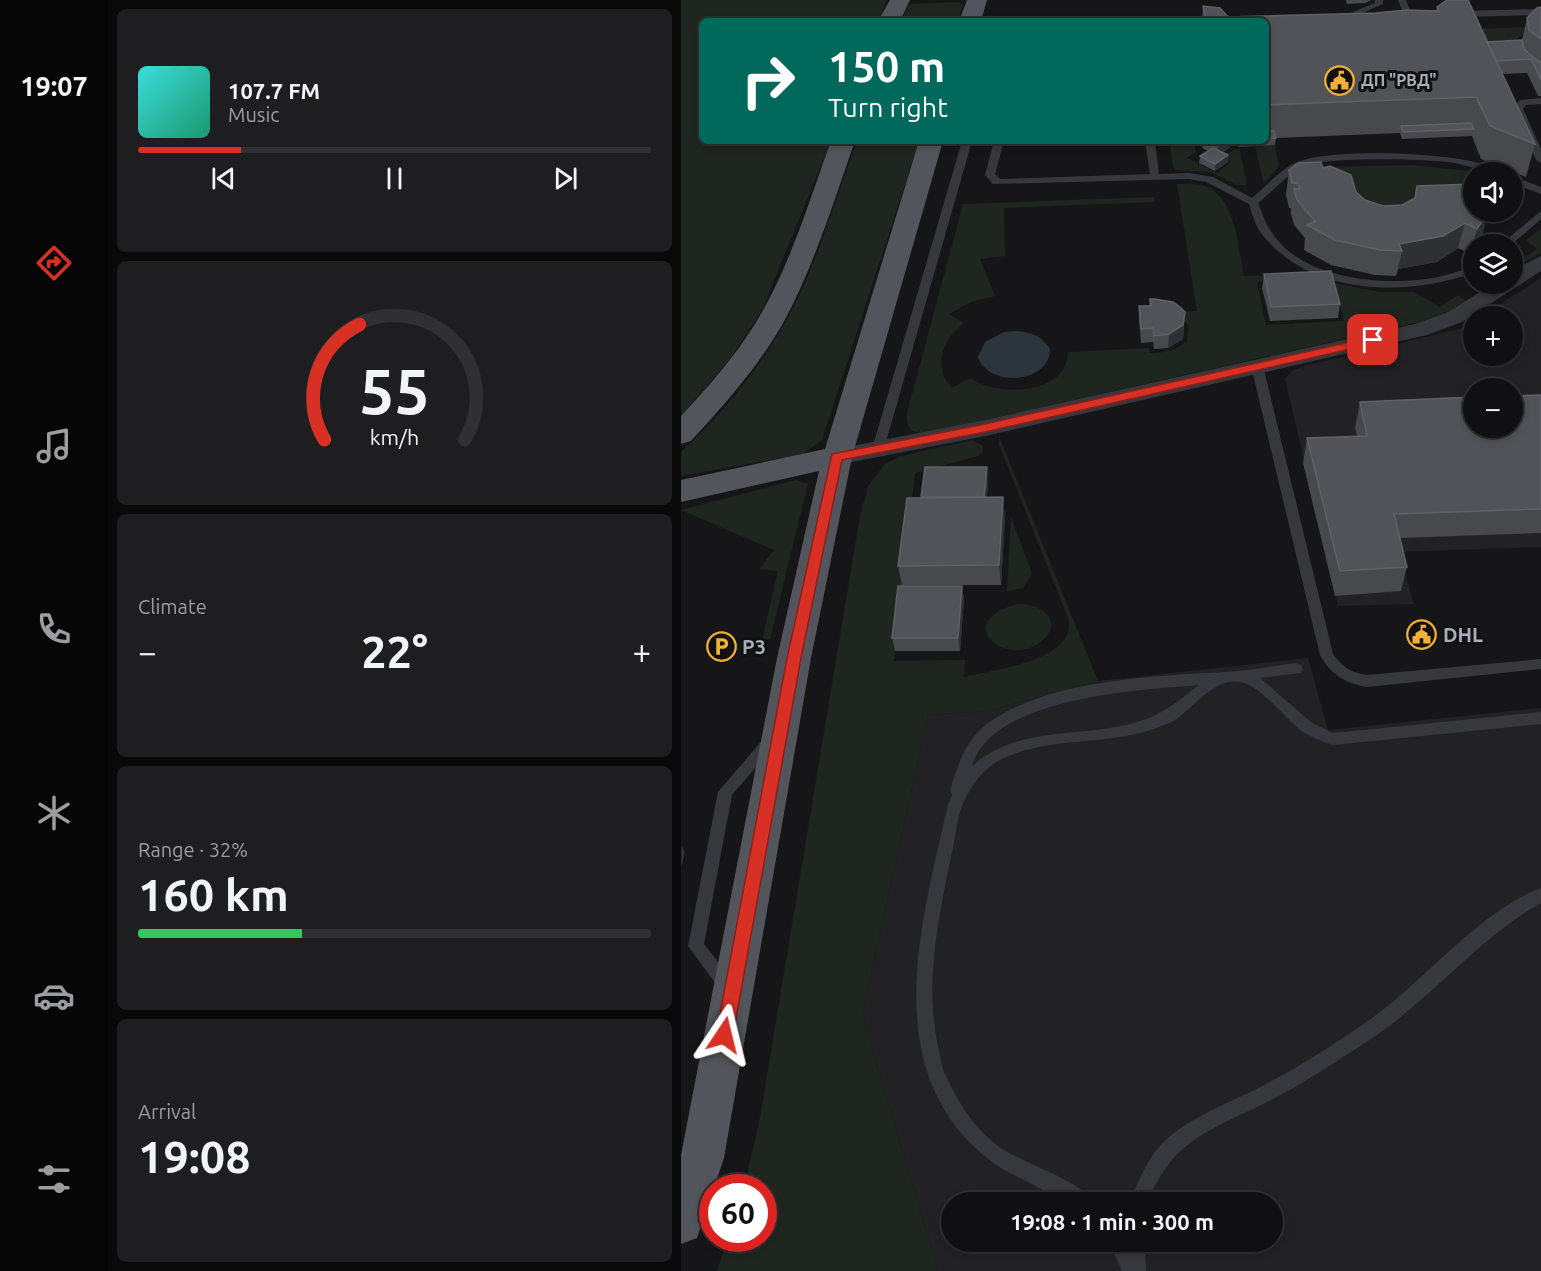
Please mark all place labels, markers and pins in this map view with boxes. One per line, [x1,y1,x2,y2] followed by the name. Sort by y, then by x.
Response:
[1324,64,1356,96] public building icon: ДП "РВД"
[1361,71,1437,89] place label: ДП "РВД"
[1347,314,1398,365] pin
[1406,619,1438,651] public building icon: DHL
[1443,623,1483,646] place label: DHL
[705,631,737,663] parking icon: P3
[742,635,766,658] place label: P3

